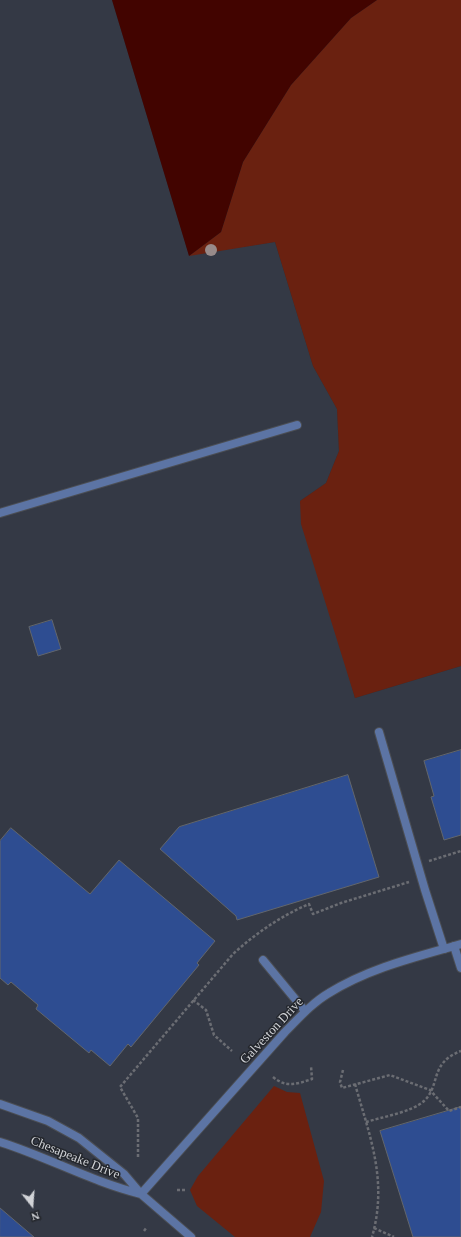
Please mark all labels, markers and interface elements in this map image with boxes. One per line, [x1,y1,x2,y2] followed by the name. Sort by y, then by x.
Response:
[237,994,307,1068] street label: Galveston Drive
[28,1133,122,1183] street label: Chesapeake Drive
[12,1185,52,1225] north arrow
[30,1210,41,1223] text: N

